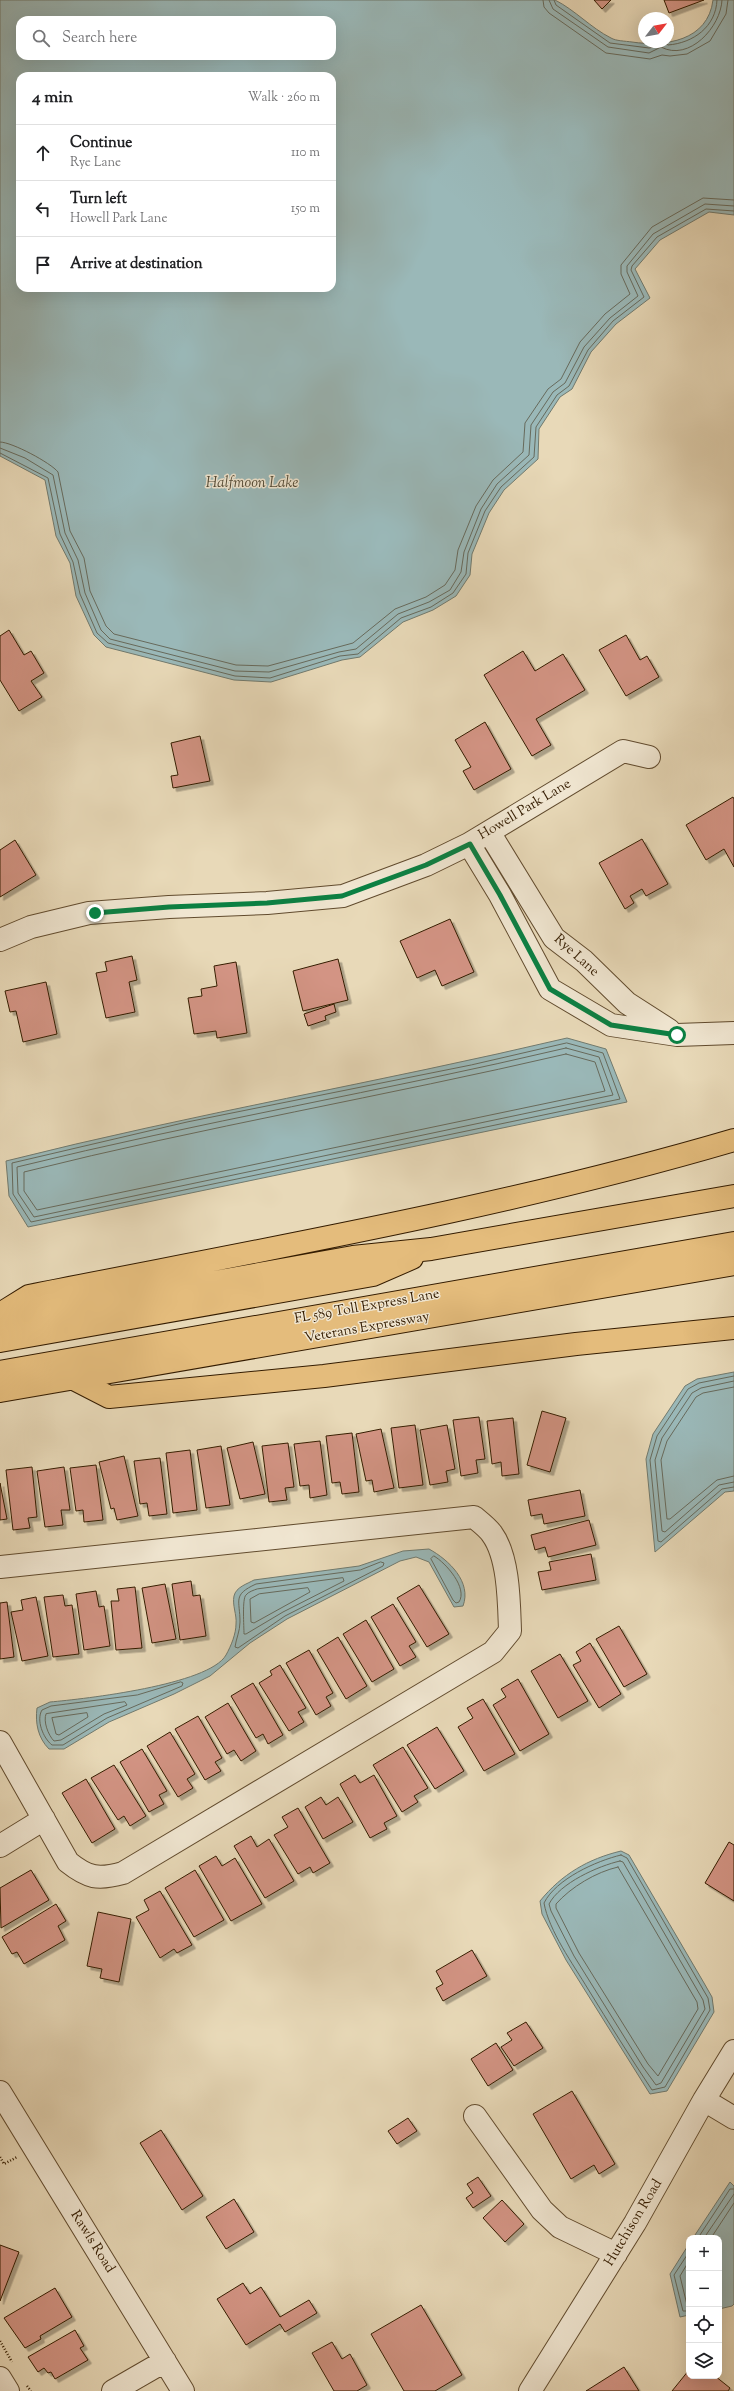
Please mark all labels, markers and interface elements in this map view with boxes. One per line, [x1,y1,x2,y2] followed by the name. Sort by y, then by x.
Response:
[638,12,674,48] north arrow
[16,16,336,60] search box
[30,27,52,49] icon: search
[62,28,137,49] text: Search here
[32,86,73,110] text: 4 min
[248,89,320,107] text: Walk · 260 m
[70,133,132,154] text: Continue
[32,142,54,164] icon: ahead
[291,144,320,162] text: 110 m
[70,154,121,172] text: Rye Lane
[70,189,127,210] text: Turn left
[32,198,54,220] icon: left
[291,200,320,218] text: 150 m
[70,210,167,228] text: Howell Park Lane
[32,254,54,276] icon: arrive
[70,254,203,275] text: Arrive at destination
[206,473,298,494] water label: Halfmoon Lake
[475,774,575,846] street label: Howell Park Lane
[86,904,104,922] route end
[549,930,603,982] street label: Rye Lane
[668,1026,686,1044] route start
[293,1284,441,1330] street label: FL 589 Toll Express Lane
[303,1307,431,1349] street label: Veterans Expressway
[600,2176,668,2270] street label: Hutchison Road
[65,2207,119,2277] street label: Rawls Road
[686,2235,722,2379] map controls
[686,2235,722,2271] button: +
[686,2271,722,2307] button: −
[686,2307,722,2343] button: locate
[686,2343,722,2379] button: layers

